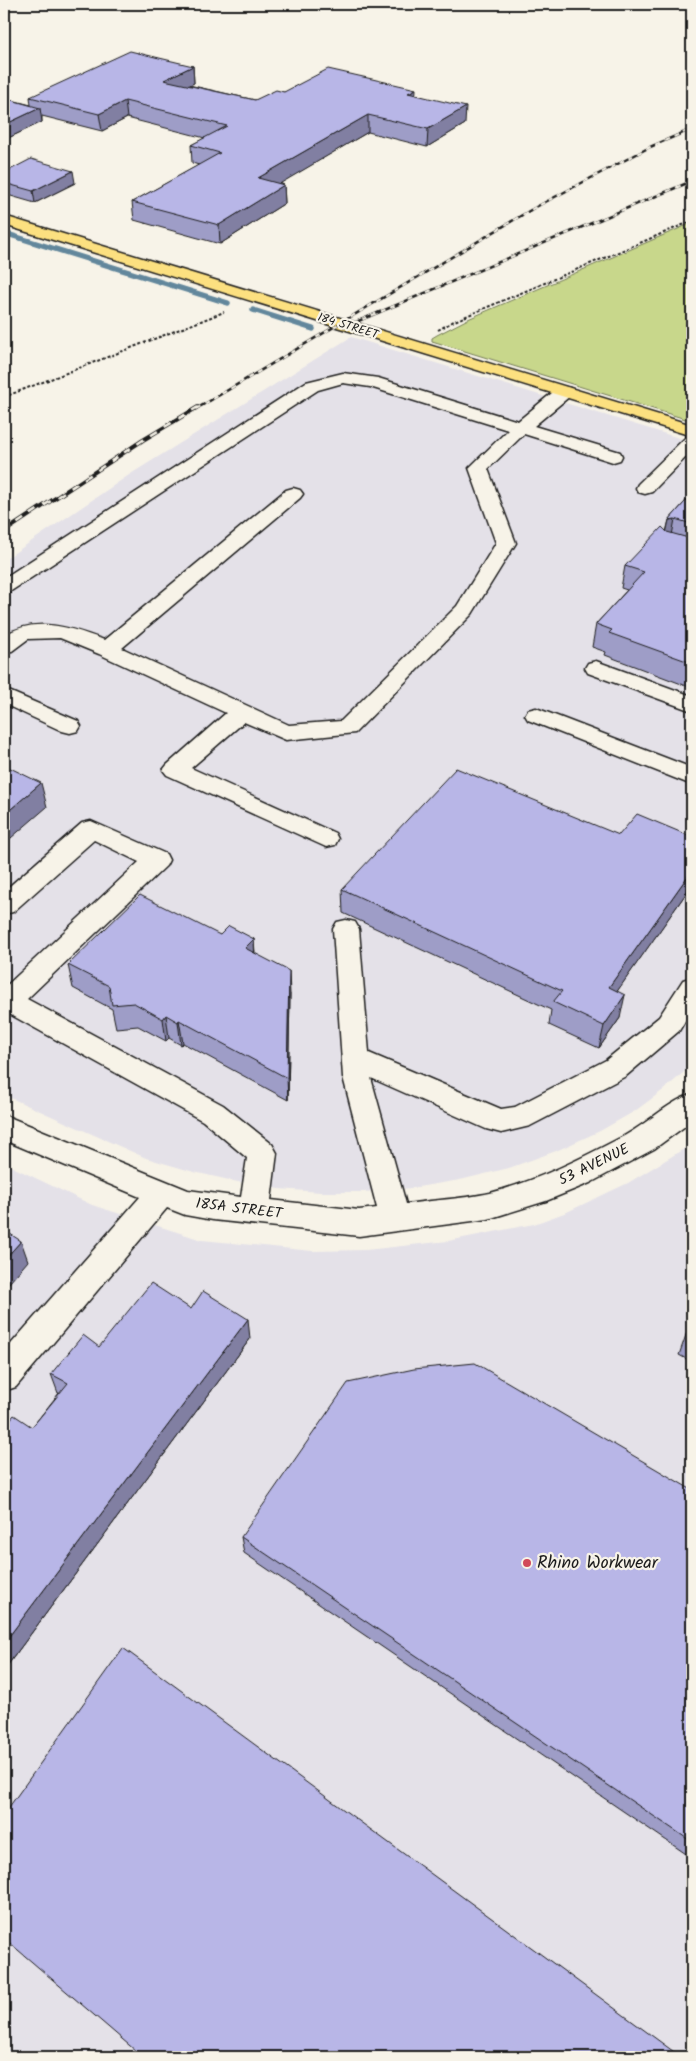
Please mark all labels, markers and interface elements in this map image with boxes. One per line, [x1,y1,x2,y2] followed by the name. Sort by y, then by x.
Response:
[315,308,382,345] street label: 184 STREET
[554,1137,635,1193] street label: 53 AVENUE
[194,1192,286,1226] street label: 185A STREET
[537,1549,659,1578] place label: Rhino Workwear
[521,1557,533,1569] marker: Rhino Workwear

